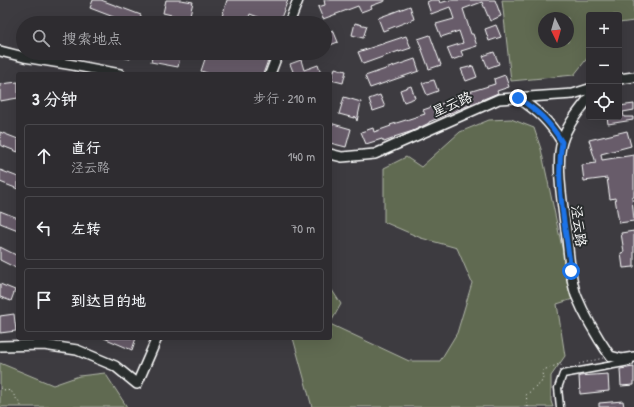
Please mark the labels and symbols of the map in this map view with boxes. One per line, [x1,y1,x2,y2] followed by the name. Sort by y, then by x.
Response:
[538,12,574,48] north arrow
[429,86,475,121] street label: 星云路
[509,89,527,107] route end
[568,204,591,248] street label: 泾云路
[562,262,580,280] route start

